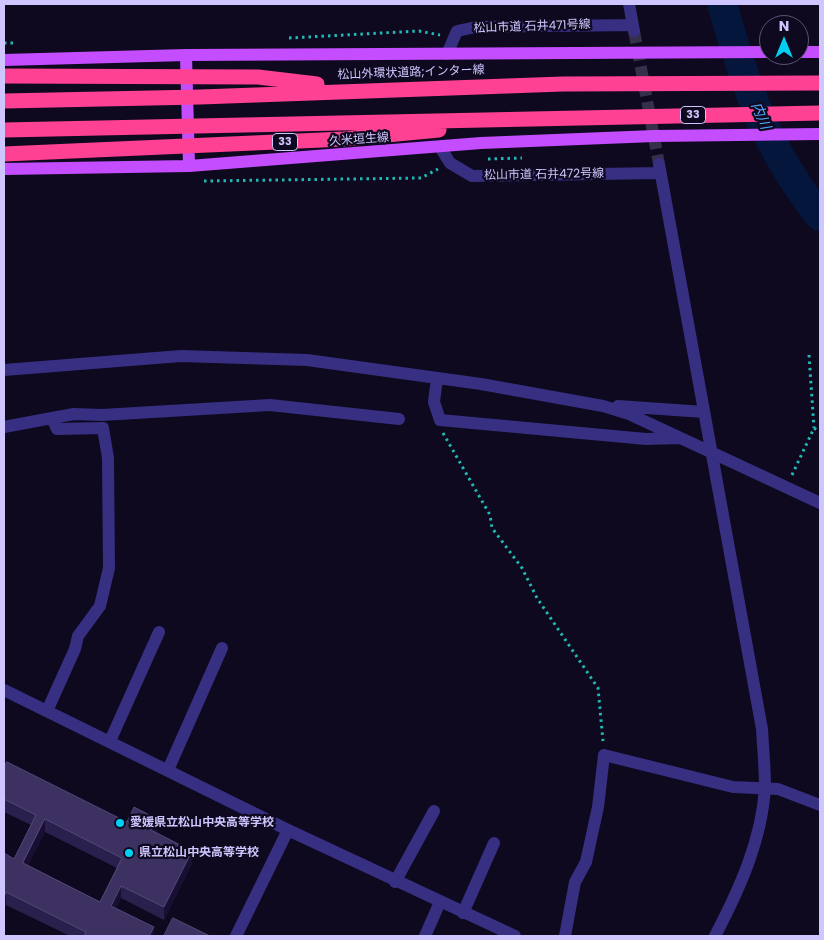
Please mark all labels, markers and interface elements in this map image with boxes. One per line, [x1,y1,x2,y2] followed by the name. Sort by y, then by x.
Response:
[759,15,809,65] north arrow
[779,16,789,36] text: N
[473,18,591,36] street label: 松山市道 石井471号線
[337,63,485,83] street label: 松山外環状道路;インター線
[747,100,773,132] water label: 内川
[680,106,706,124] road number: 33
[329,131,389,149] street label: 久米垣生線
[272,134,298,150] road number: 33
[484,167,604,183] street label: 松山市道 石井472号線
[130,816,274,830] place label: 愛媛県立松山中央高等学校
[114,817,126,829] marker: 愛媛県立松山中央高等学校
[139,846,259,860] place label: 県立松山中央高等学校
[123,847,135,859] marker: 県立松山中央高等学校

